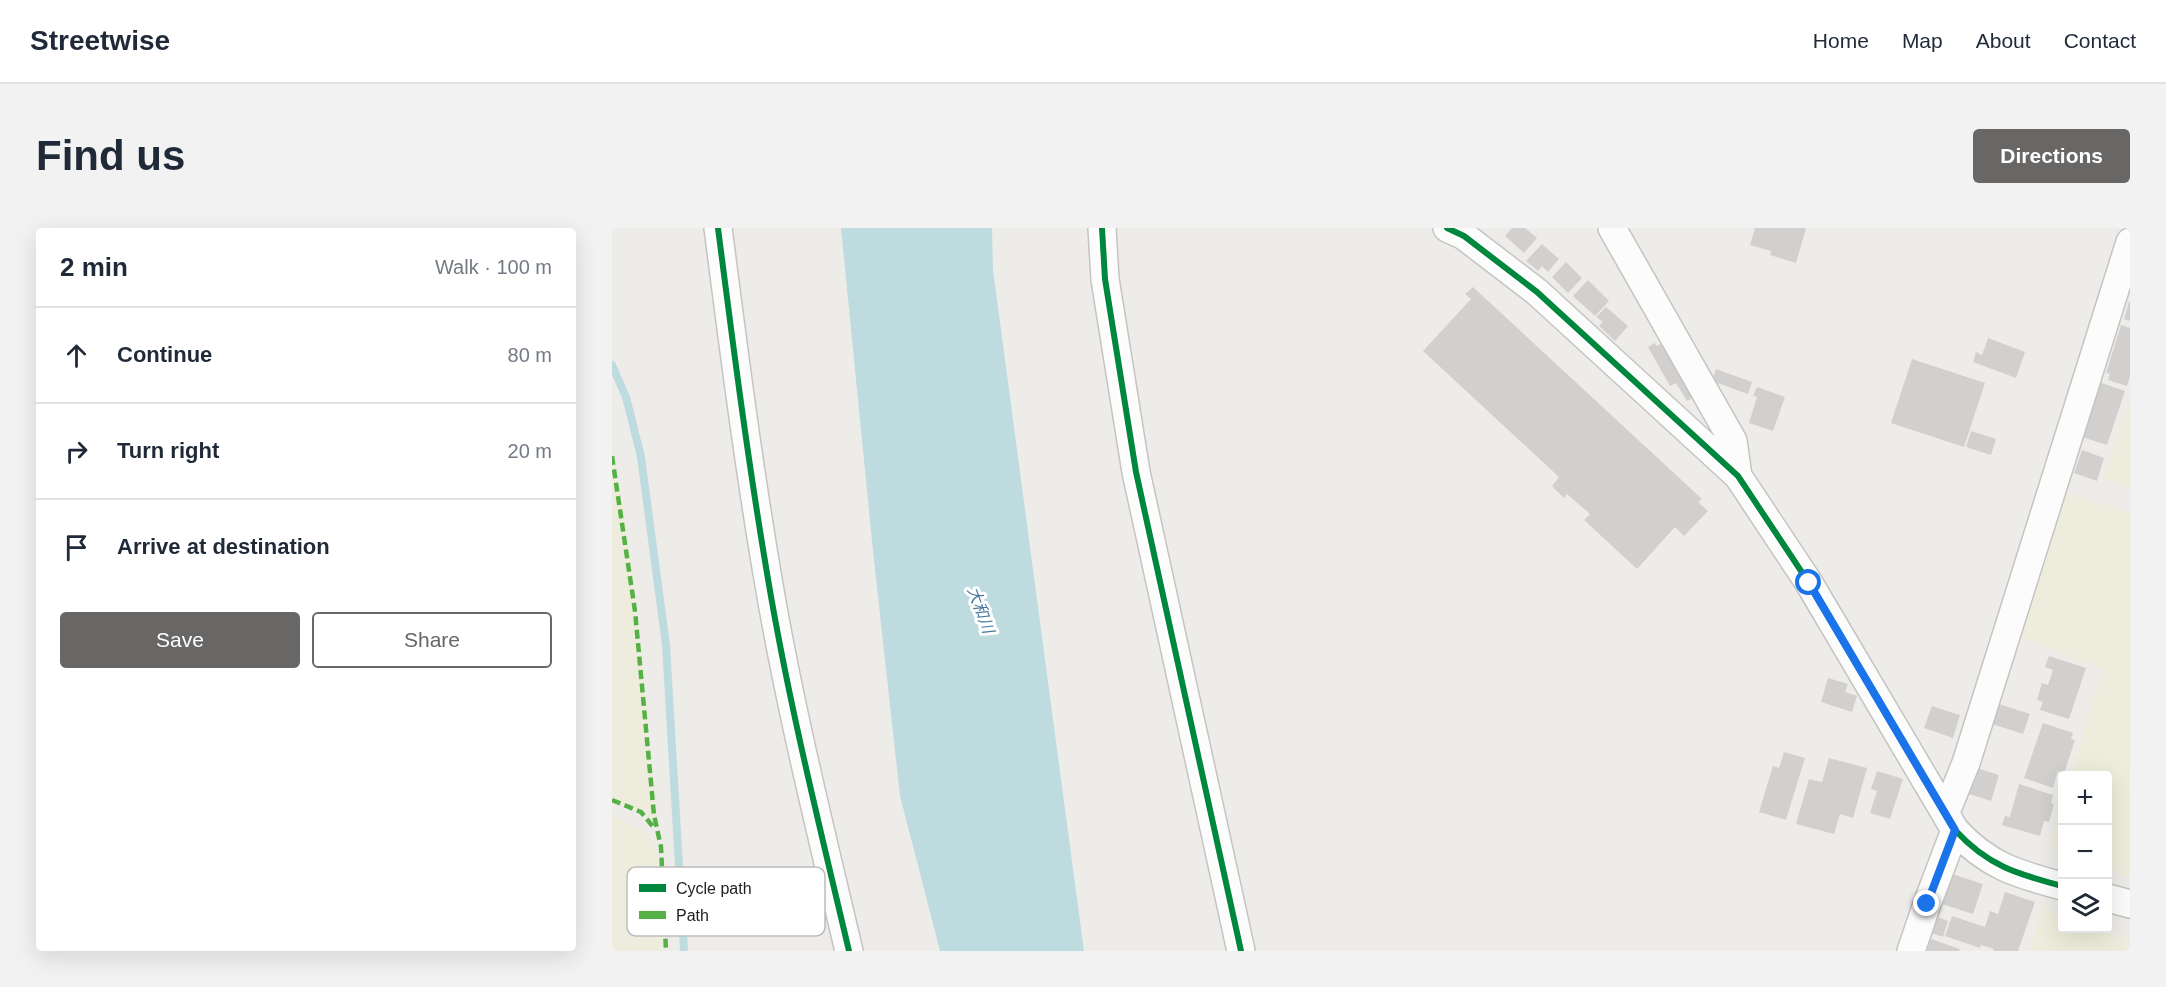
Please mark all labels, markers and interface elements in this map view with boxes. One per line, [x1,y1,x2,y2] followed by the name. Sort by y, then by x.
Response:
[30,25,170,56] text: Streetwise
[1813,29,1869,52] text: Home
[1902,29,1943,52] text: Map
[1976,29,2031,52] text: About
[2064,29,2136,52] text: Contact
[1973,129,2130,183] button: Directions
[36,132,185,179] text: Find us
[60,252,128,282] text: 2 min
[435,256,552,278] text: Walk · 100 m
[60,339,93,372] icon: ahead
[117,342,212,367] text: Continue
[508,344,552,366] text: 80 m
[60,435,93,468] icon: right
[117,438,219,463] text: Turn right
[508,440,552,462] text: 20 m
[60,531,93,564] icon: arrive
[117,534,330,559] text: Arrive at destination
[1795,569,1821,595] route start
[965,585,998,637] water label: 大和川
[60,612,300,668] button: Save
[312,612,552,668] button: Share
[2058,771,2112,933] map controls
[2058,771,2112,825] button: +
[2058,825,2112,879] button: −
[627,867,825,936] legend
[2058,879,2112,933] button: layers
[676,880,752,897] text: Cycle path
[1913,890,1939,916] route end
[676,907,709,924] text: Path

